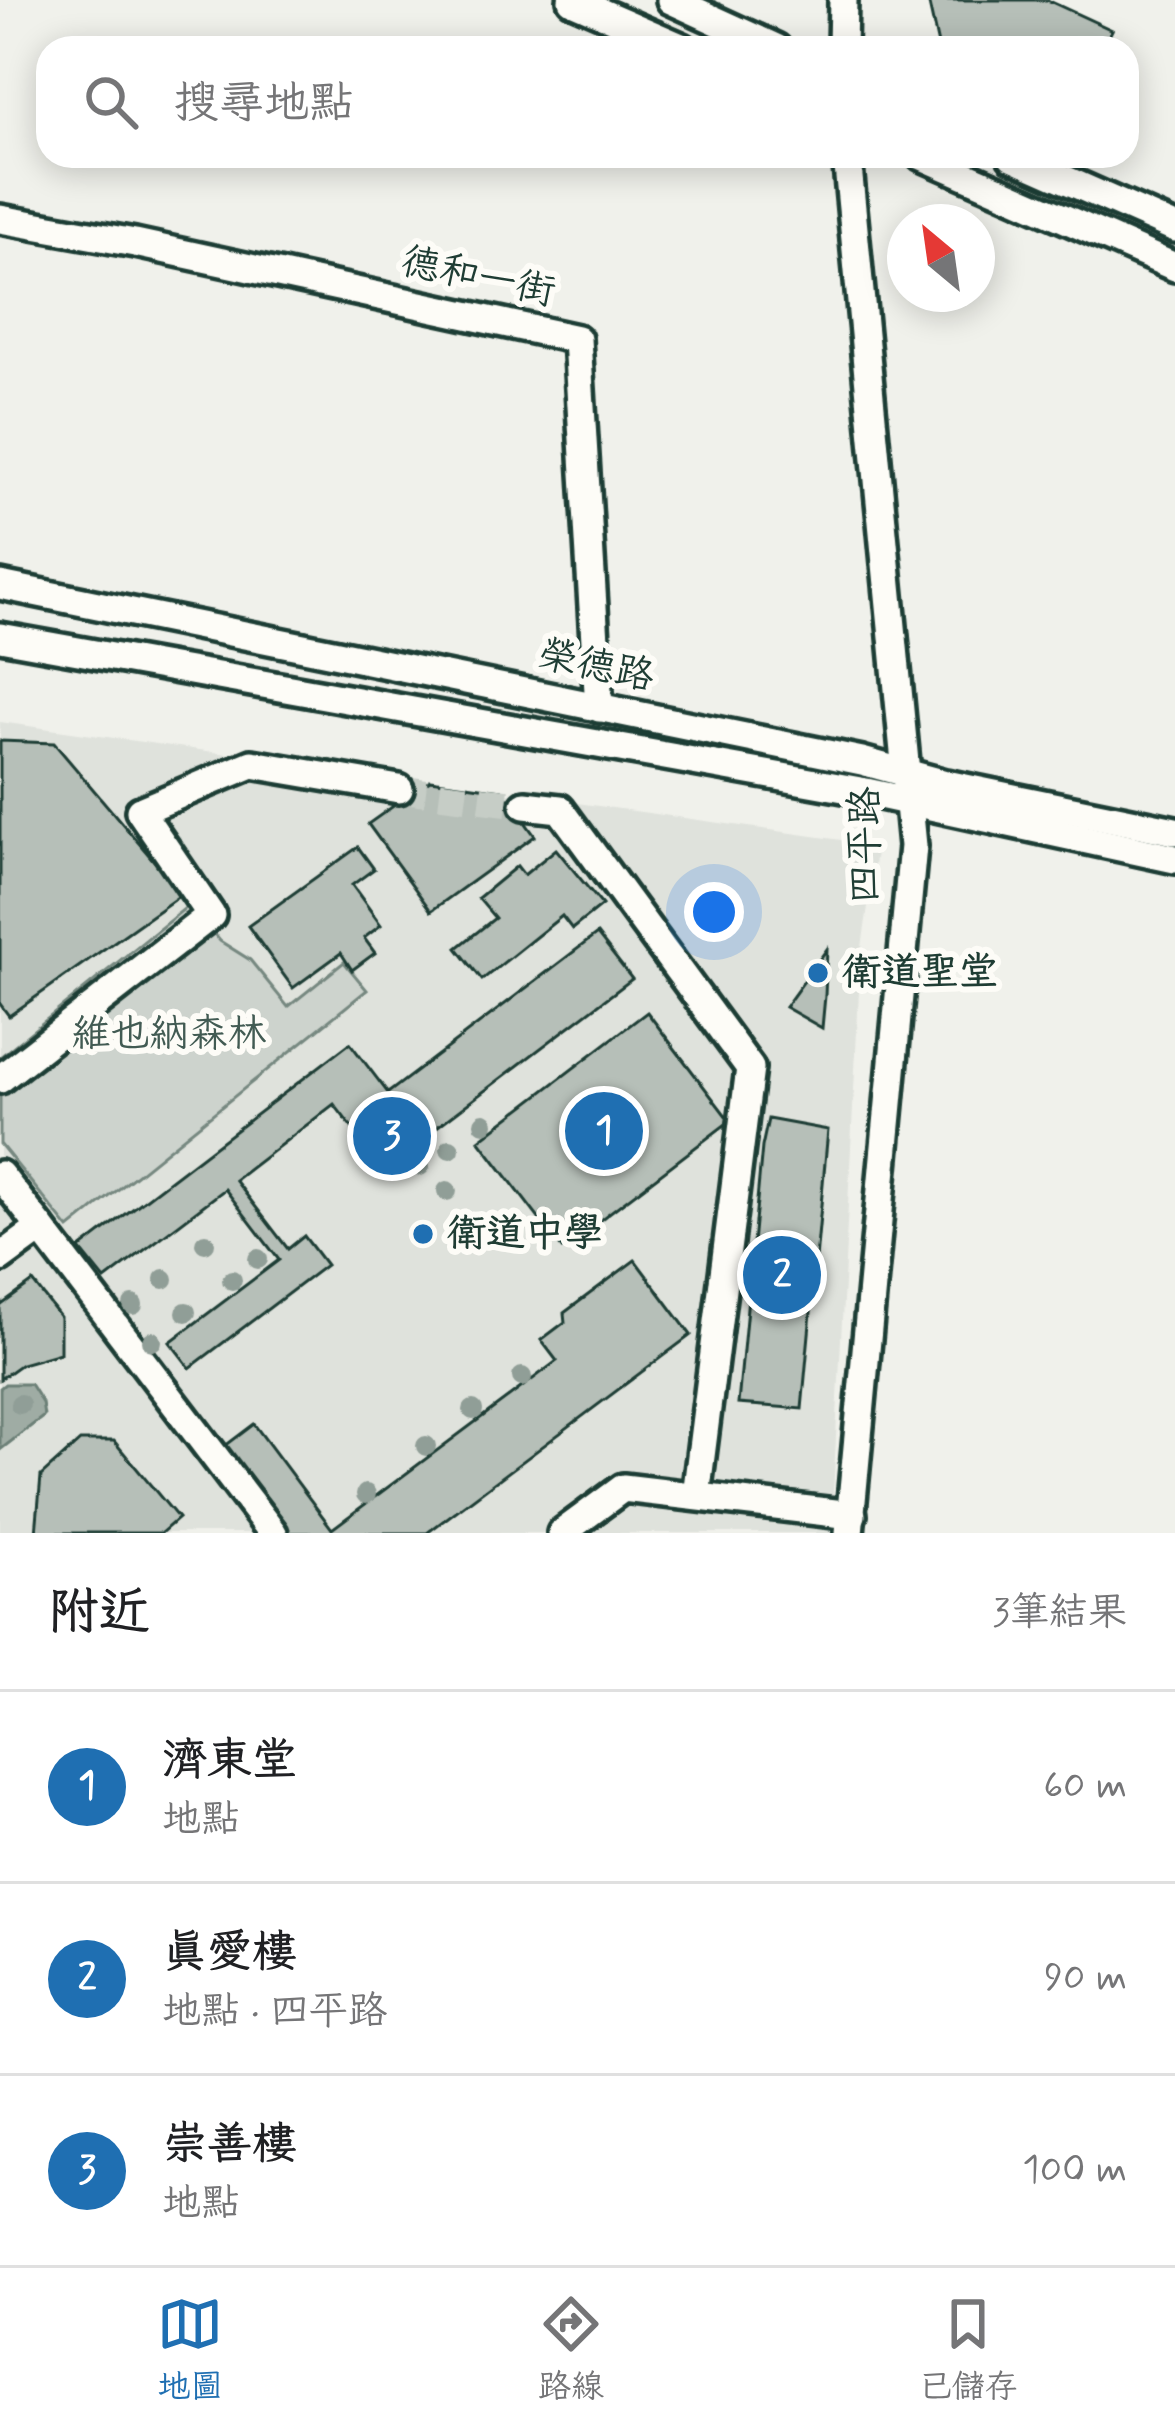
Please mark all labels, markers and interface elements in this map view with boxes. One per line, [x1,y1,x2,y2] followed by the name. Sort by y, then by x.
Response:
[36,36,1139,168] search box
[78,69,144,135] icon: search
[174,75,354,134] text: 搜尋地點
[887,204,995,312] north arrow
[396,237,560,319] street label: 德和一街
[533,630,659,704] street label: 榮德路
[841,786,892,904] street label: 四平路
[684,882,744,942] your location
[842,948,998,999] place label: 衛道聖堂
[805,960,831,986] marker: 衛道聖堂
[71,1010,267,1061] park label: 維也納森林
[565,1086,643,1176] pin: 1
[353,1091,431,1181] pin: 3
[447,1209,603,1260] place label: 衛道中學
[410,1221,436,1247] marker: 衛道中學
[743,1230,821,1320] pin: 2
[48,1581,150,1647] text: 附近
[992,1588,1127,1639] text: 3筆結果
[162,1732,297,1791] text: 濟東堂
[78,1761,96,1812] text: 1
[1043,1761,1127,1812] text: 60 m
[162,1795,240,1846] text: 地點
[162,1924,297,1983] text: 真愛樓
[77,1953,97,2004] text: 2
[1044,1953,1127,2004] text: 90 m
[162,1987,387,2038] text: 地點 · 四平路
[162,2116,297,2175] text: 崇善樓
[78,2145,96,2196] text: 3
[1022,2145,1127,2196] text: 100 m
[162,2179,240,2230] text: 地點
[157,2291,223,2410] tab: 地圖
[538,2291,604,2410] tab: 路線
[919,2291,1018,2410] tab: 已儲存

